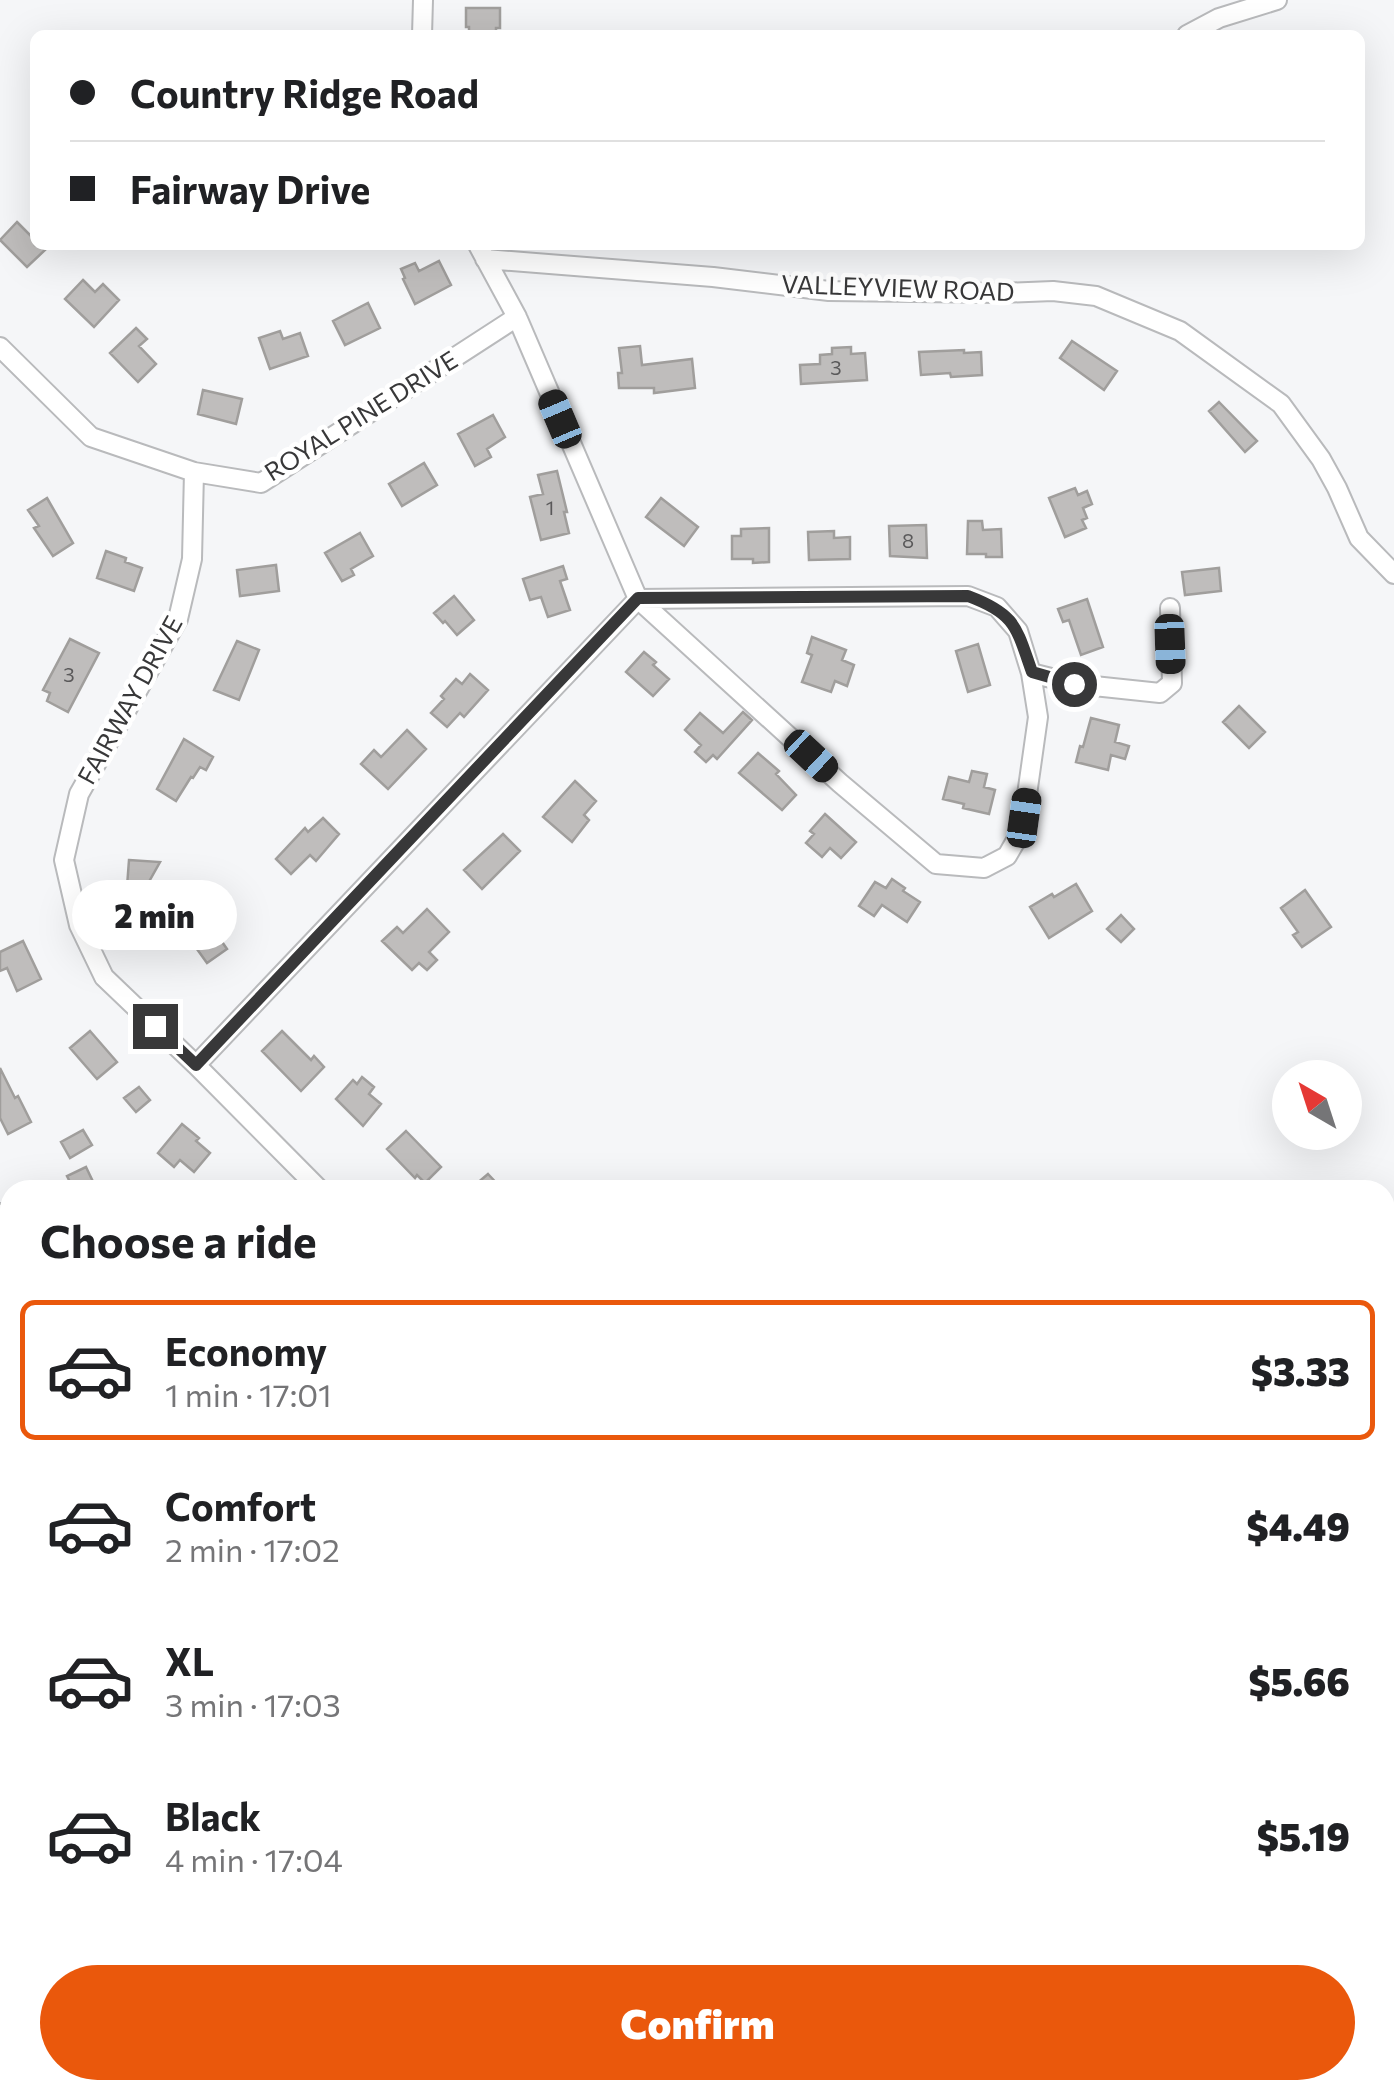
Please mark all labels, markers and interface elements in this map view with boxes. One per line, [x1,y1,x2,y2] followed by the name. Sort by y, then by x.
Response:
[130,69,479,116] text: Country Ridge Road
[130,165,370,212] text: Fairway Drive
[781,268,1015,306] street label: VALLEYVIEW ROAD
[259,344,462,487] street label: ROYAL PINE DRIVE
[830,355,842,379] house number: 3
[534,386,586,452] car
[546,495,554,519] house number: 1
[902,528,914,552] house number: 8
[70,610,188,789] street label: FAIRWAY DRIVE
[1154,613,1186,675] car
[63,662,75,686] house number: 3
[1052,662,1097,707] route start
[779,725,843,787] car
[1005,786,1043,850] car
[72,881,238,951] callout: 2 min
[114,895,195,935] text: 2 min
[133,1004,178,1049] route end
[1272,1060,1362,1150] north arrow
[1272,1060,1362,1150] map controls
[40,1212,317,1267] text: Choose a ride
[45,1325,135,1415] icon: car
[165,1327,327,1374] text: Economy
[1251,1347,1350,1394] text: $3.33
[165,1374,332,1414] text: 1 min · 17:01
[45,1480,135,1570] icon: car
[165,1482,316,1529] text: Comfort
[1247,1502,1350,1549] text: $4.49
[165,1529,340,1569] text: 2 min · 17:02
[45,1635,135,1725] icon: car
[165,1637,214,1684] text: XL
[1249,1657,1350,1704] text: $5.66
[165,1684,341,1724] text: 3 min · 17:03
[45,1790,135,1880] icon: car
[165,1792,261,1839] text: Black
[1257,1812,1350,1859] text: $5.19
[165,1839,343,1879] text: 4 min · 17:04
[40,1965,1355,2080] button: Confirm

